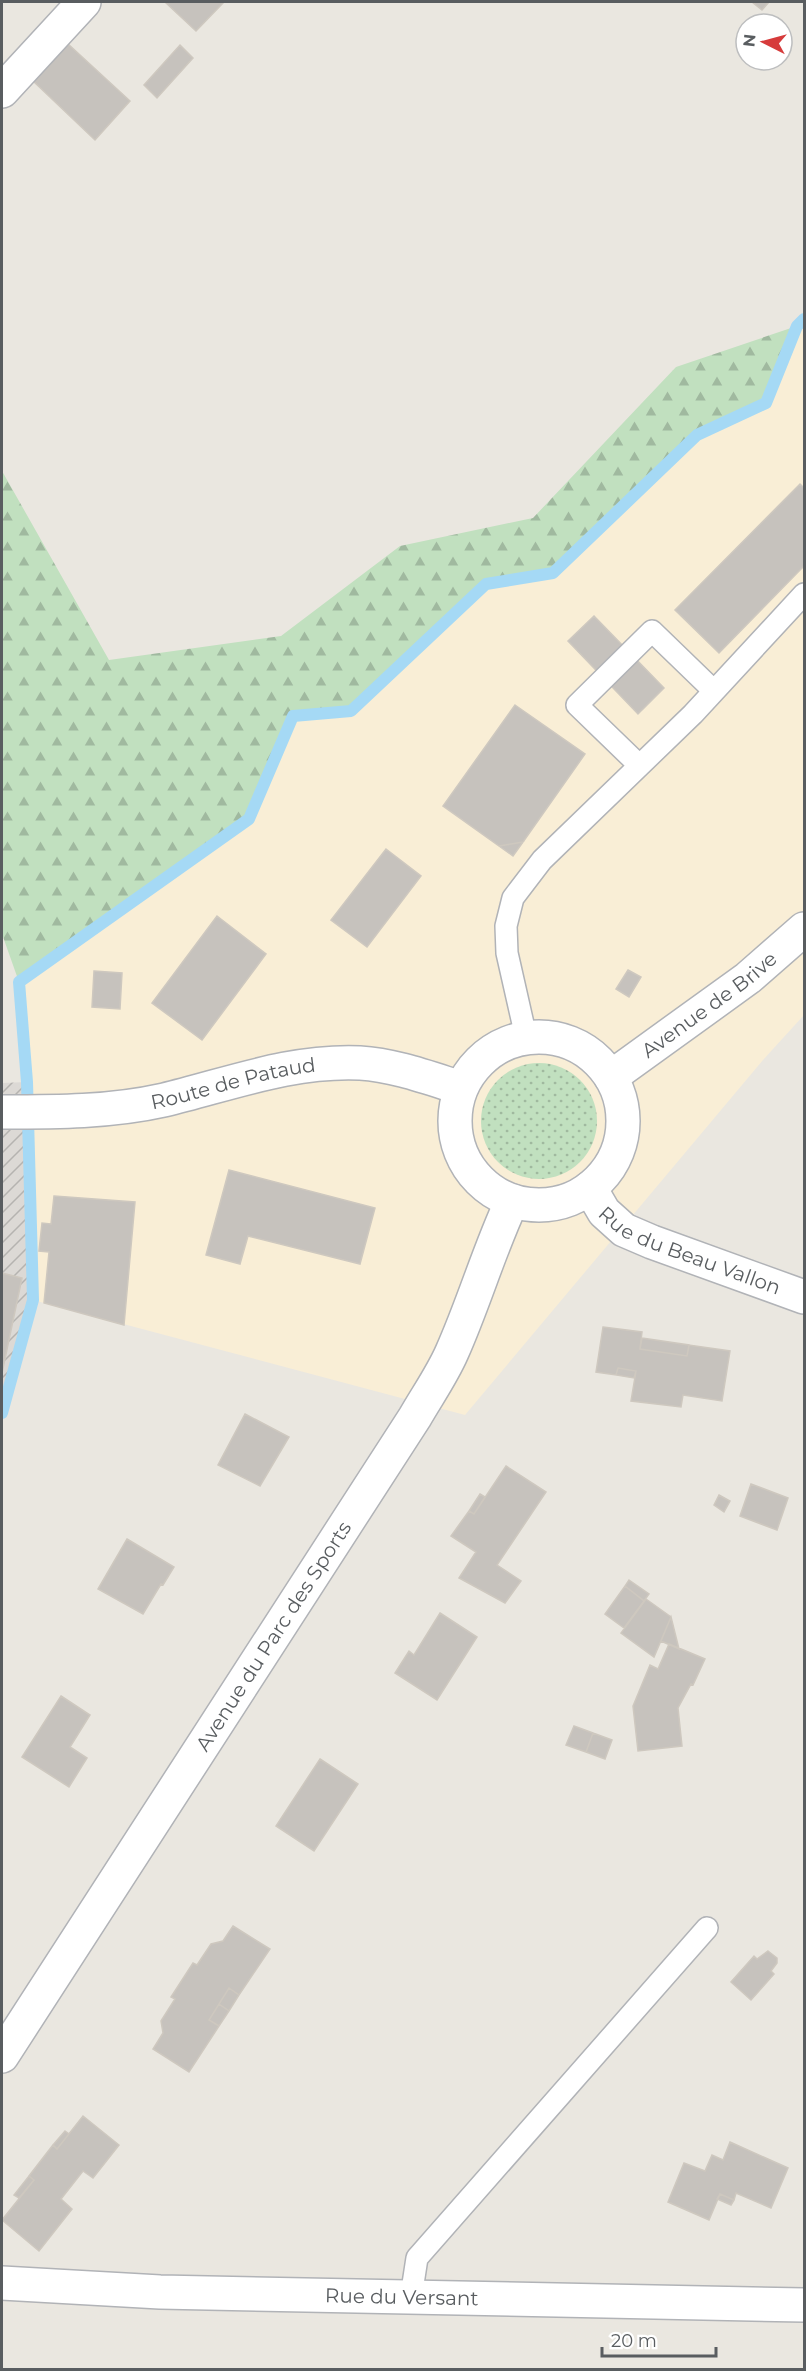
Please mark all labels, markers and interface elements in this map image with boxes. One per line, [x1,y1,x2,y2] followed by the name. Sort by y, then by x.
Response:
[734,12,794,72] north arrow
[739,33,760,48] text: N
[637,946,782,1063] street label: Avenue de Brive
[149,1053,317,1115] street label: Route de Pataud
[594,1201,784,1300] street label: Rue du Beau Vallon
[190,1517,356,1755] street label: Avenue du Parc des Sports
[325,2283,479,2310] street label: Rue du Versant
[602,2320,716,2358] scale bar
[611,2330,657,2352] text: 20 m

